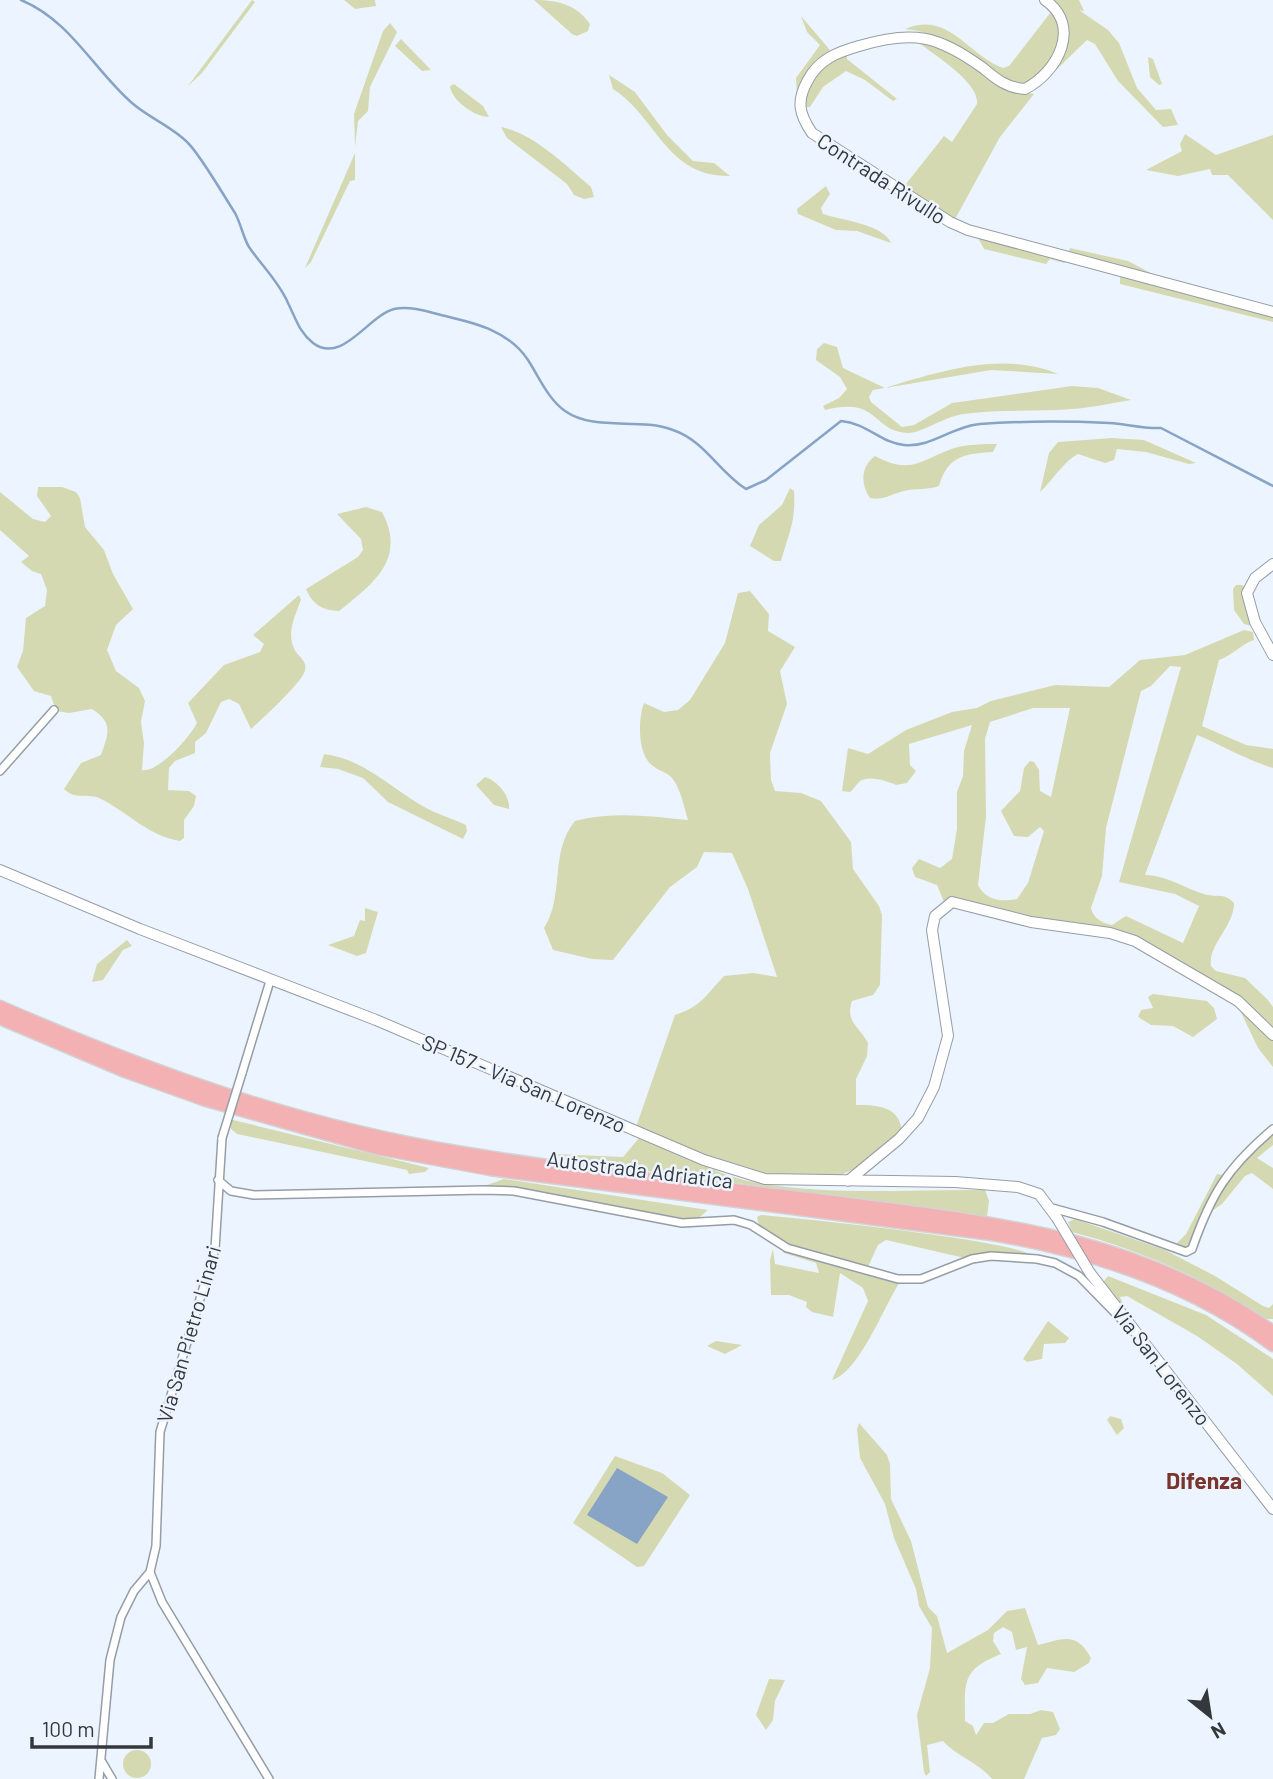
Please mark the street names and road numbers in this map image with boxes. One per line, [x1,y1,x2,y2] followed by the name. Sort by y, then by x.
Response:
[813,127,951,229] street label: Contrada Rivullo
[418,1029,630,1137] street label: SP 157 - Via San Lorenzo
[545,1145,735,1193] street label: Autostrada Adriatica
[151,1243,225,1425] street label: Via San Pietro Linari
[1107,1300,1217,1430] street label: Via San Lorenzo

